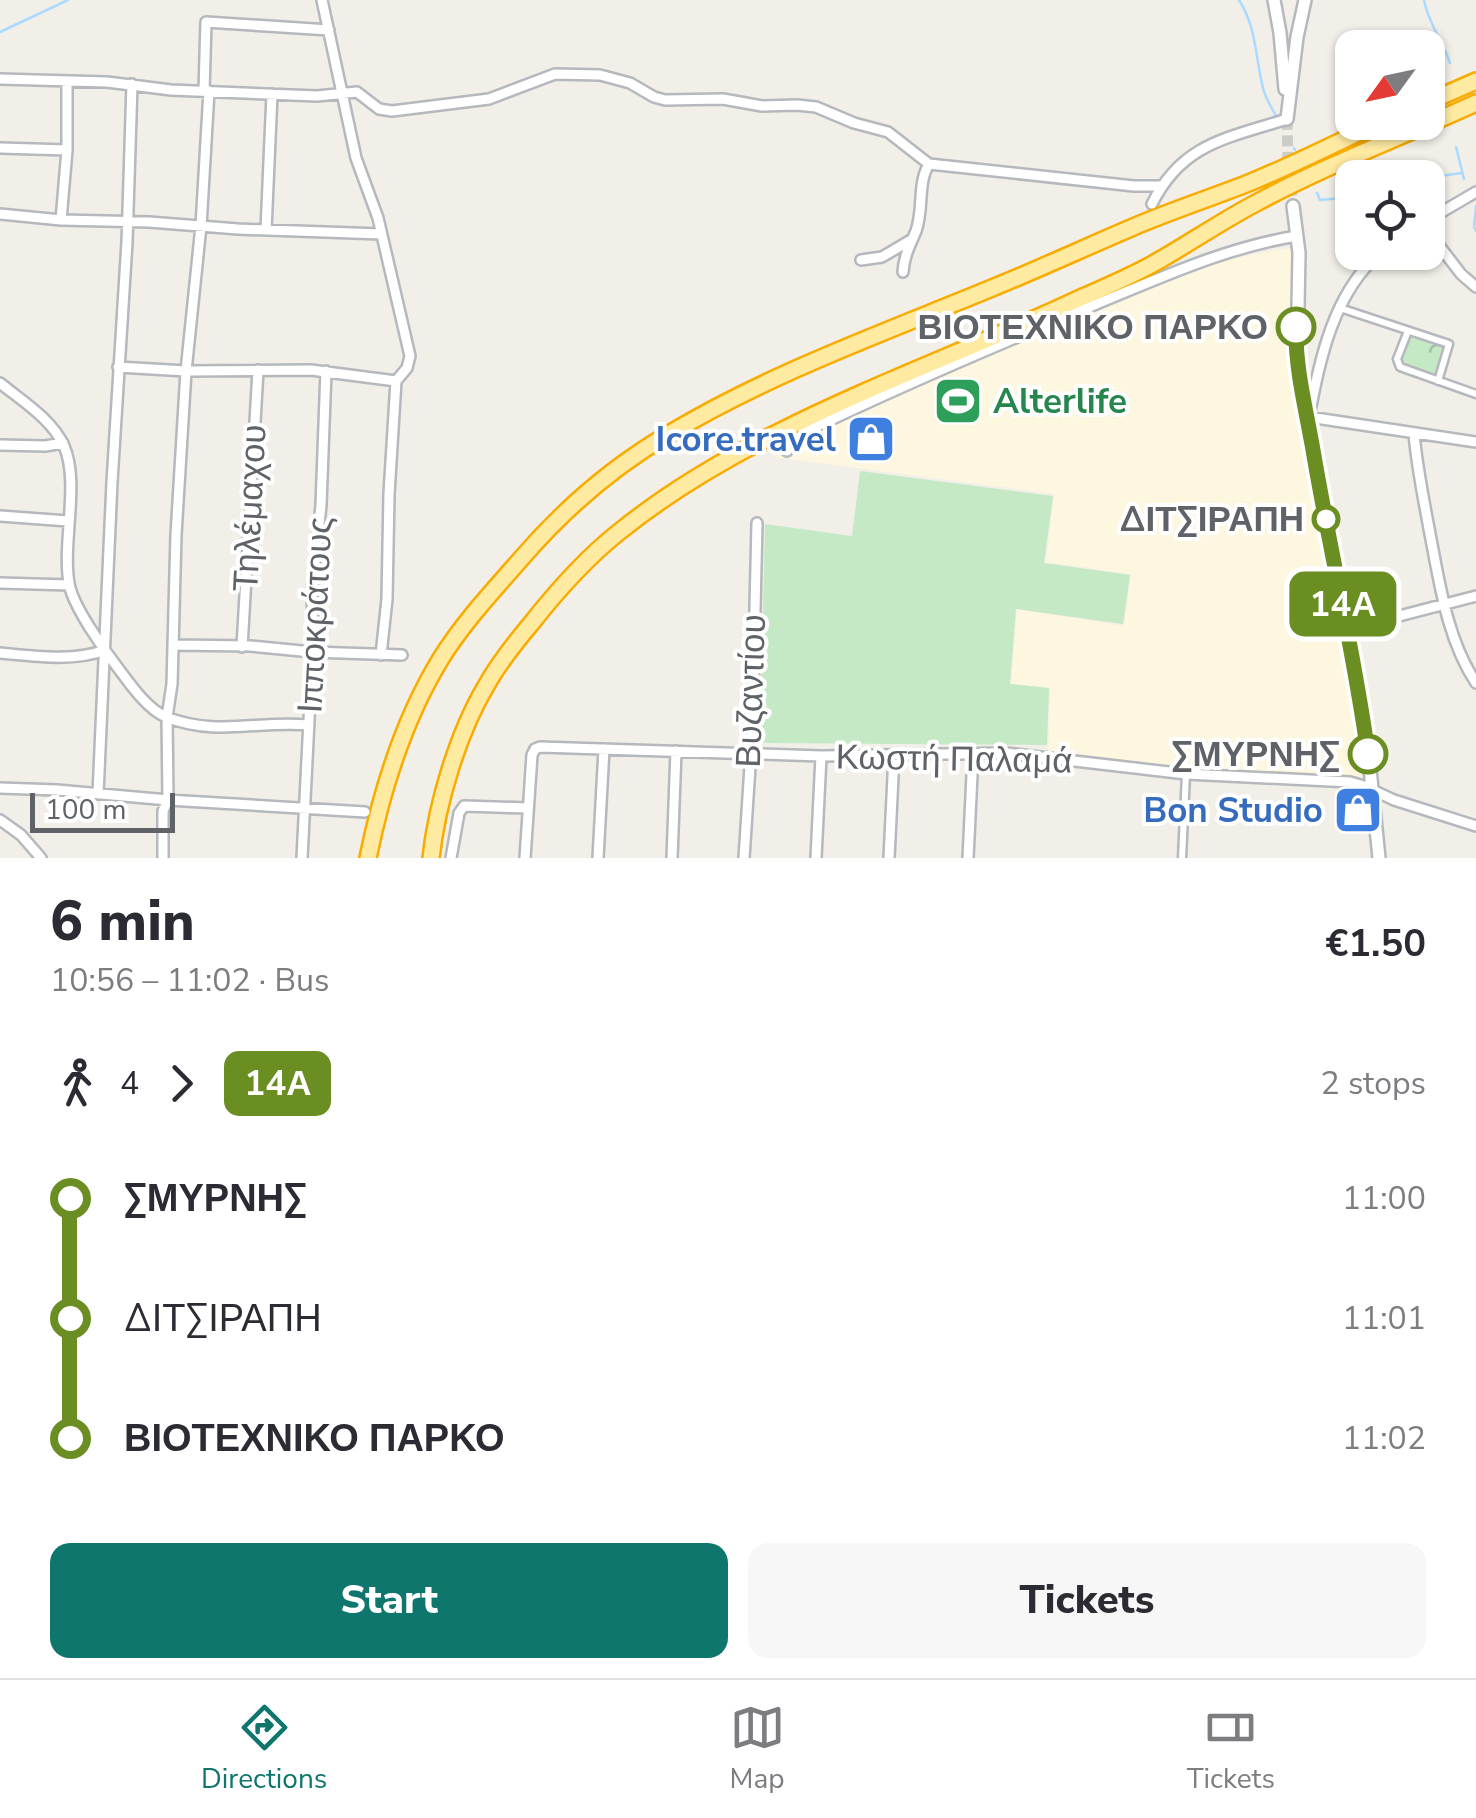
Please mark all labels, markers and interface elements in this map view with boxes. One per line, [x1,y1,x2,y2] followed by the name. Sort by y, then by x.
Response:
[1335,30,1445,140] north arrow
[1335,30,1445,270] map controls
[1335,160,1445,270] button: locate
[918,304,1268,351] place label: ΒΙΟΤΕΧΝΙΚΟ ΠΑΡΚΟ
[1277,308,1315,346] marker: ΒΙΟΤΕΧΝΙΚΟ ΠΑΡΚΟ
[932,375,984,427] sports icon: Alterlife
[993,378,1127,425] place label: Alterlife
[845,413,897,465] shop icon: Icore.travel
[656,416,836,463] place label: Icore.travel
[222,423,278,593] street label: Τηλέμαχου
[1120,496,1304,543] place label: ΔΙΤΣΙΡΑΠΗ
[1313,506,1339,532] marker: ΔΙΤΣΙΡΑΠΗ
[286,516,344,714] street label: Ιπποκράτους
[1286,572,1400,636] line badge: 14Α
[1309,581,1377,628] text: 14Α
[725,613,777,769] street label: Βυζαντίου
[1172,731,1340,778] place label: ΣΜΥΡΝΗΣ
[835,733,1073,785] street label: Κωστή Παλαμά
[1349,735,1387,773] marker: ΣΜΥΡΝΗΣ
[1332,784,1384,836] shop icon: Bon Studio
[1143,787,1323,834] place label: Bon Studio
[30,788,175,833] scale bar
[45,791,127,829] text: 100 m
[50,884,195,959] text: 6 min
[1325,918,1426,969] text: €1.50
[50,959,329,1002] text: 10:56 – 11:02 · Bus
[50,1056,105,1111] icon: walk
[154,1056,209,1111] icon: forward
[244,1060,311,1107] text: 14Α
[120,1062,139,1105] text: 4
[1320,1062,1426,1105] text: 2 stops
[124,1173,307,1224] text: ΣΜΥΡΝΗΣ
[1342,1177,1426,1220] text: 11:00
[124,1293,322,1344] text: ΔΙΤΣΙΡΑΠΗ
[1342,1297,1426,1340] text: 11:01
[124,1413,504,1464] text: ΒΙΟΤΕΧΝΙΚΟ ΠΑΡΚΟ
[1342,1417,1426,1460] text: 11:02
[50,1543,728,1658] button: Start
[748,1543,1426,1658] button: Tickets
[201,1700,327,1798] tab: Directions
[729,1700,785,1798] tab: Map
[1187,1700,1275,1798] tab: Tickets

